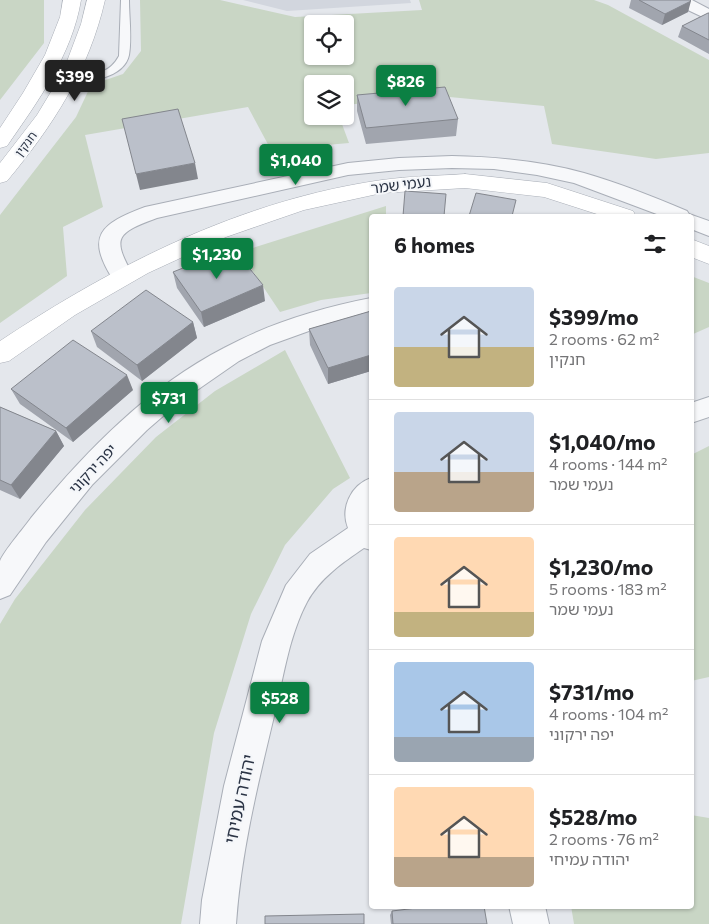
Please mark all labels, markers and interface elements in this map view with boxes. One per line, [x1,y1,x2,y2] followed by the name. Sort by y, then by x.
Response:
[304,15,354,125] map controls
[304,15,354,65] button: locate
[45,59,105,102] pin: $399
[376,64,436,107] pin: $826
[56,66,94,85] text: $399
[387,71,425,90] text: $826
[304,75,354,125] button: layers
[11,128,39,159] street label: חנקין
[255,144,337,186] pin: $1,040
[270,150,322,169] text: $1,040
[370,171,432,197] street label: נעמי שמר
[641,230,669,258] icon: filters
[394,232,475,257] text: 6 homes
[176,238,258,280] pin: $1,230
[192,244,242,263] text: $1,230
[549,304,639,329] text: $399/mo
[434,307,494,367] icon: home
[549,329,659,348] text: 2 rooms · 62 m²
[549,349,586,368] text: חנקין
[139,382,199,424] pin: $731
[152,388,186,407] text: $731
[549,429,656,454] text: $1,040/mo
[434,432,494,492] icon: home
[65,440,120,497] street label: יפה ירקוני
[549,454,668,473] text: 4 rooms · 144 m²
[549,474,614,493] text: נעמי שמר
[549,554,653,579] text: $1,230/mo
[434,557,494,617] icon: home
[549,579,667,598] text: 5 rooms · 183 m²
[549,599,614,618] text: נעמי שמר
[549,679,634,704] text: $731/mo
[250,682,310,724] pin: $528
[434,682,494,742] icon: home
[261,688,299,707] text: $528
[549,704,668,723] text: 4 rooms · 104 m²
[549,724,614,743] text: יפה ירקוני
[219,752,259,845] street label: יהודה עמיחי
[549,804,637,829] text: $528/mo
[434,807,494,867] icon: home
[549,829,659,848] text: 2 rooms · 76 m²
[549,849,630,868] text: יהודה עמיחי

